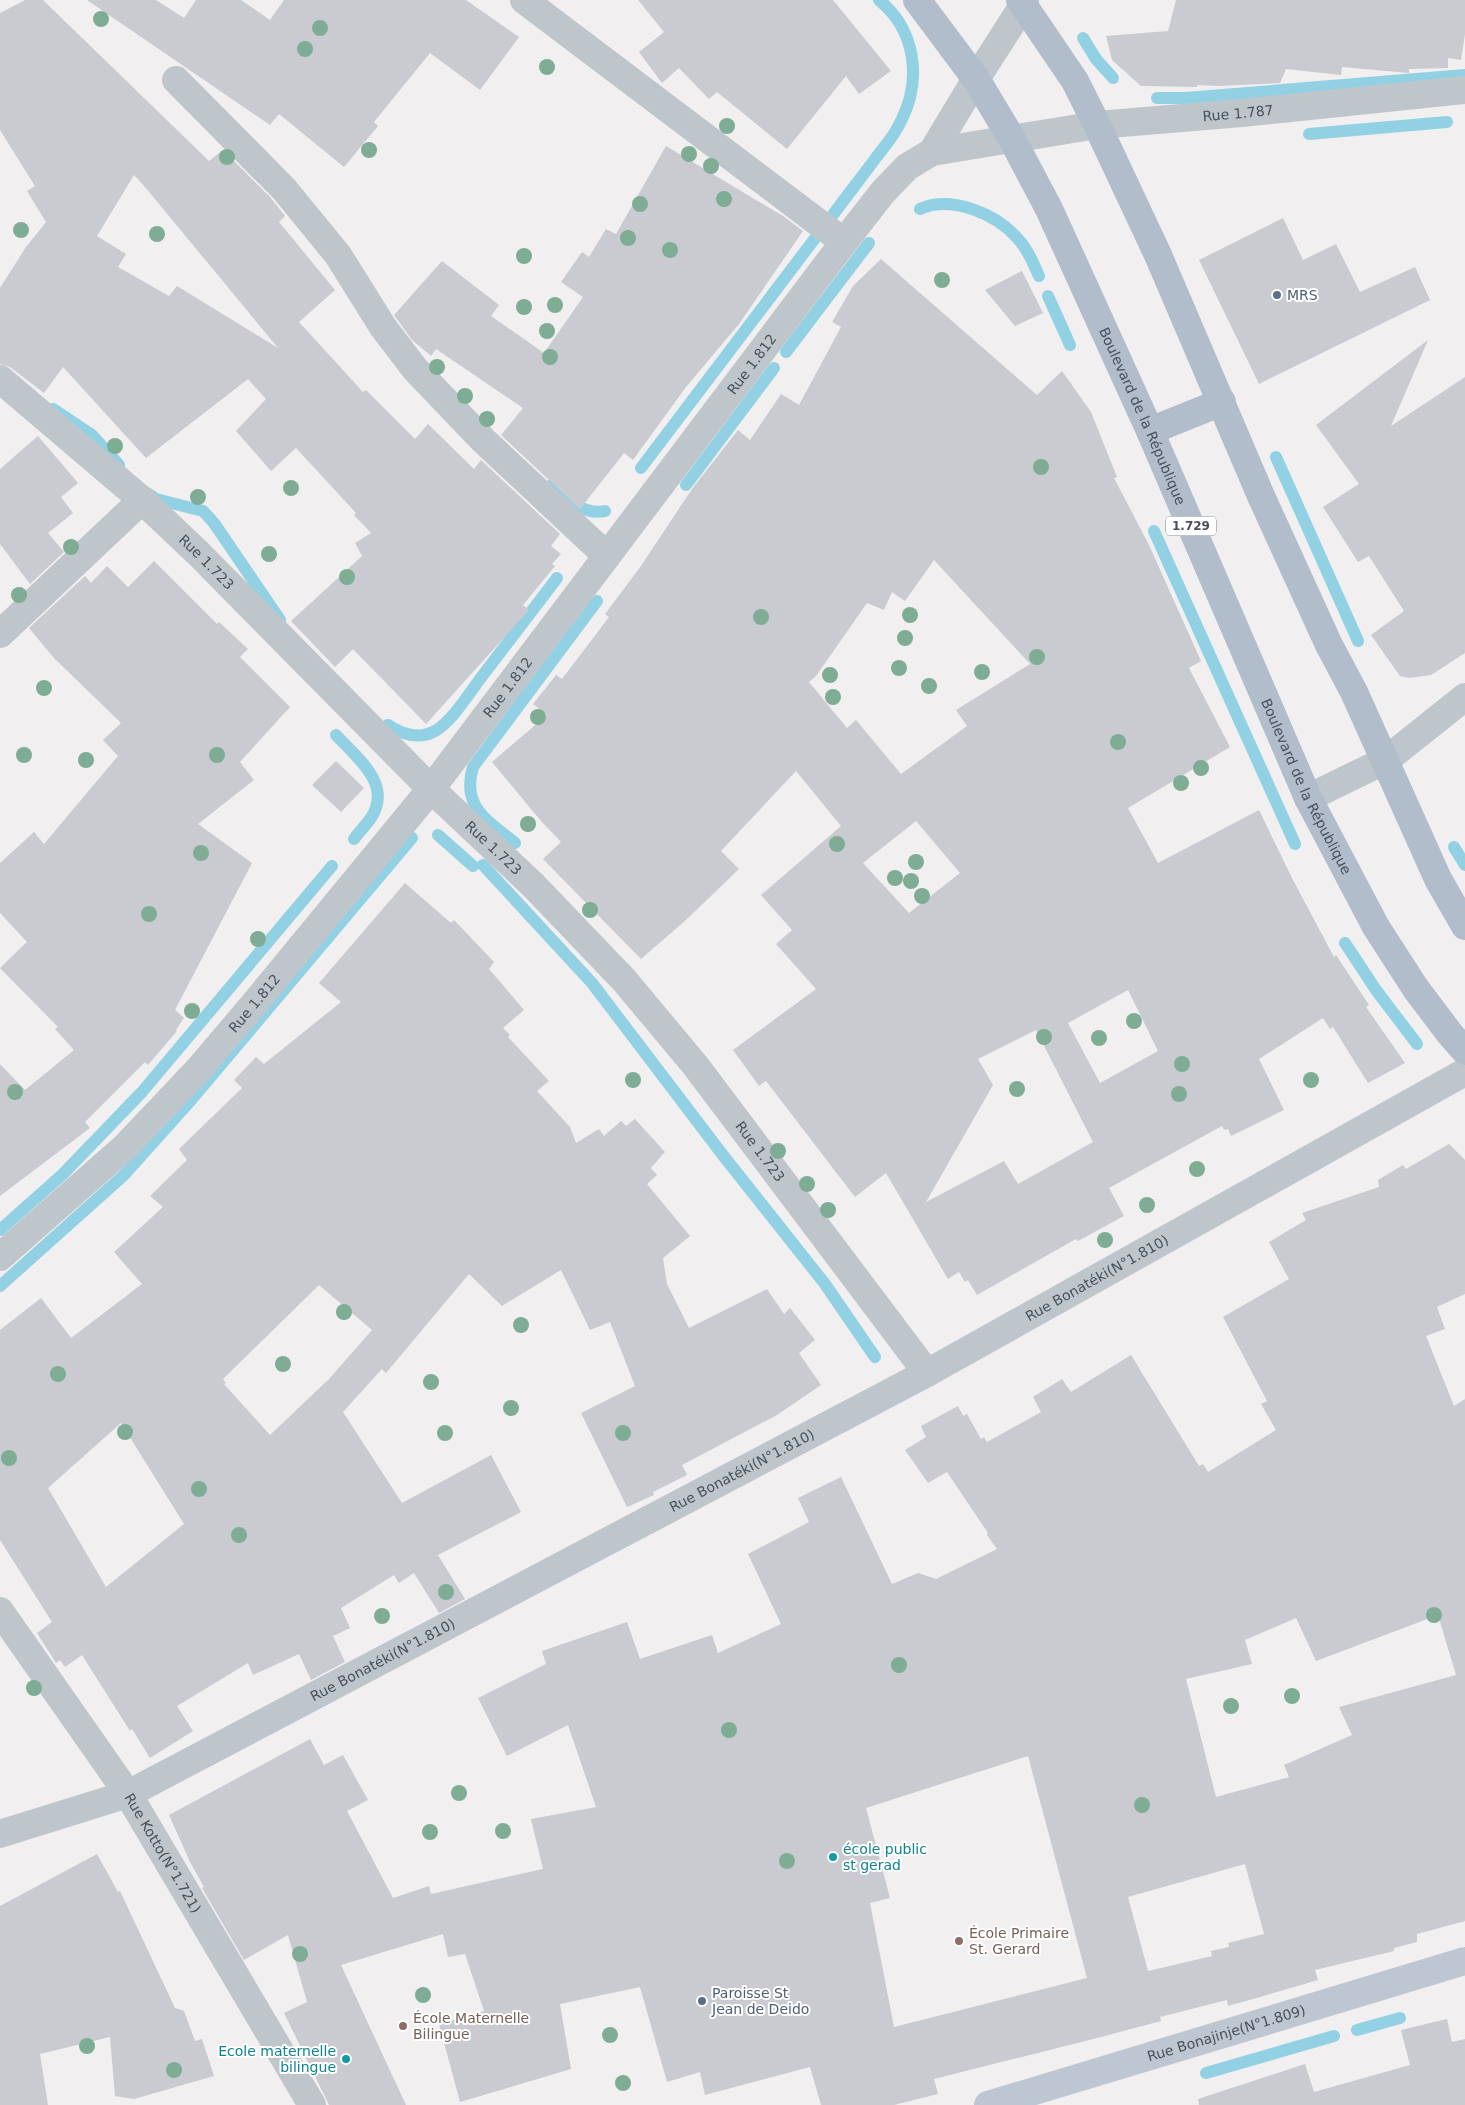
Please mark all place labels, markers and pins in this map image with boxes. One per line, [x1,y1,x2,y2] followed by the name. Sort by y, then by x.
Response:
[1287,287,1318,303] place label: MRS
[1271,289,1283,301] marker: MRS
[843,1841,927,1873] place label: école public st gerad
[827,1851,839,1863] marker: école public st gerad
[969,1925,1069,1957] place label: École Primaire St. Gerard
[953,1935,965,1947] marker: École Primaire St. Gerard
[711,1985,809,2017] place label: Paroisse St Jean de Deido
[696,1995,708,2007] marker: Paroisse St Jean de Deido
[413,2010,529,2042] place label: École Maternelle Bilingue
[397,2020,409,2032] marker: École Maternelle Bilingue
[218,2043,336,2075] place label: Ecole maternelle bilingue
[340,2053,352,2065] marker: Ecole maternelle bilingue

